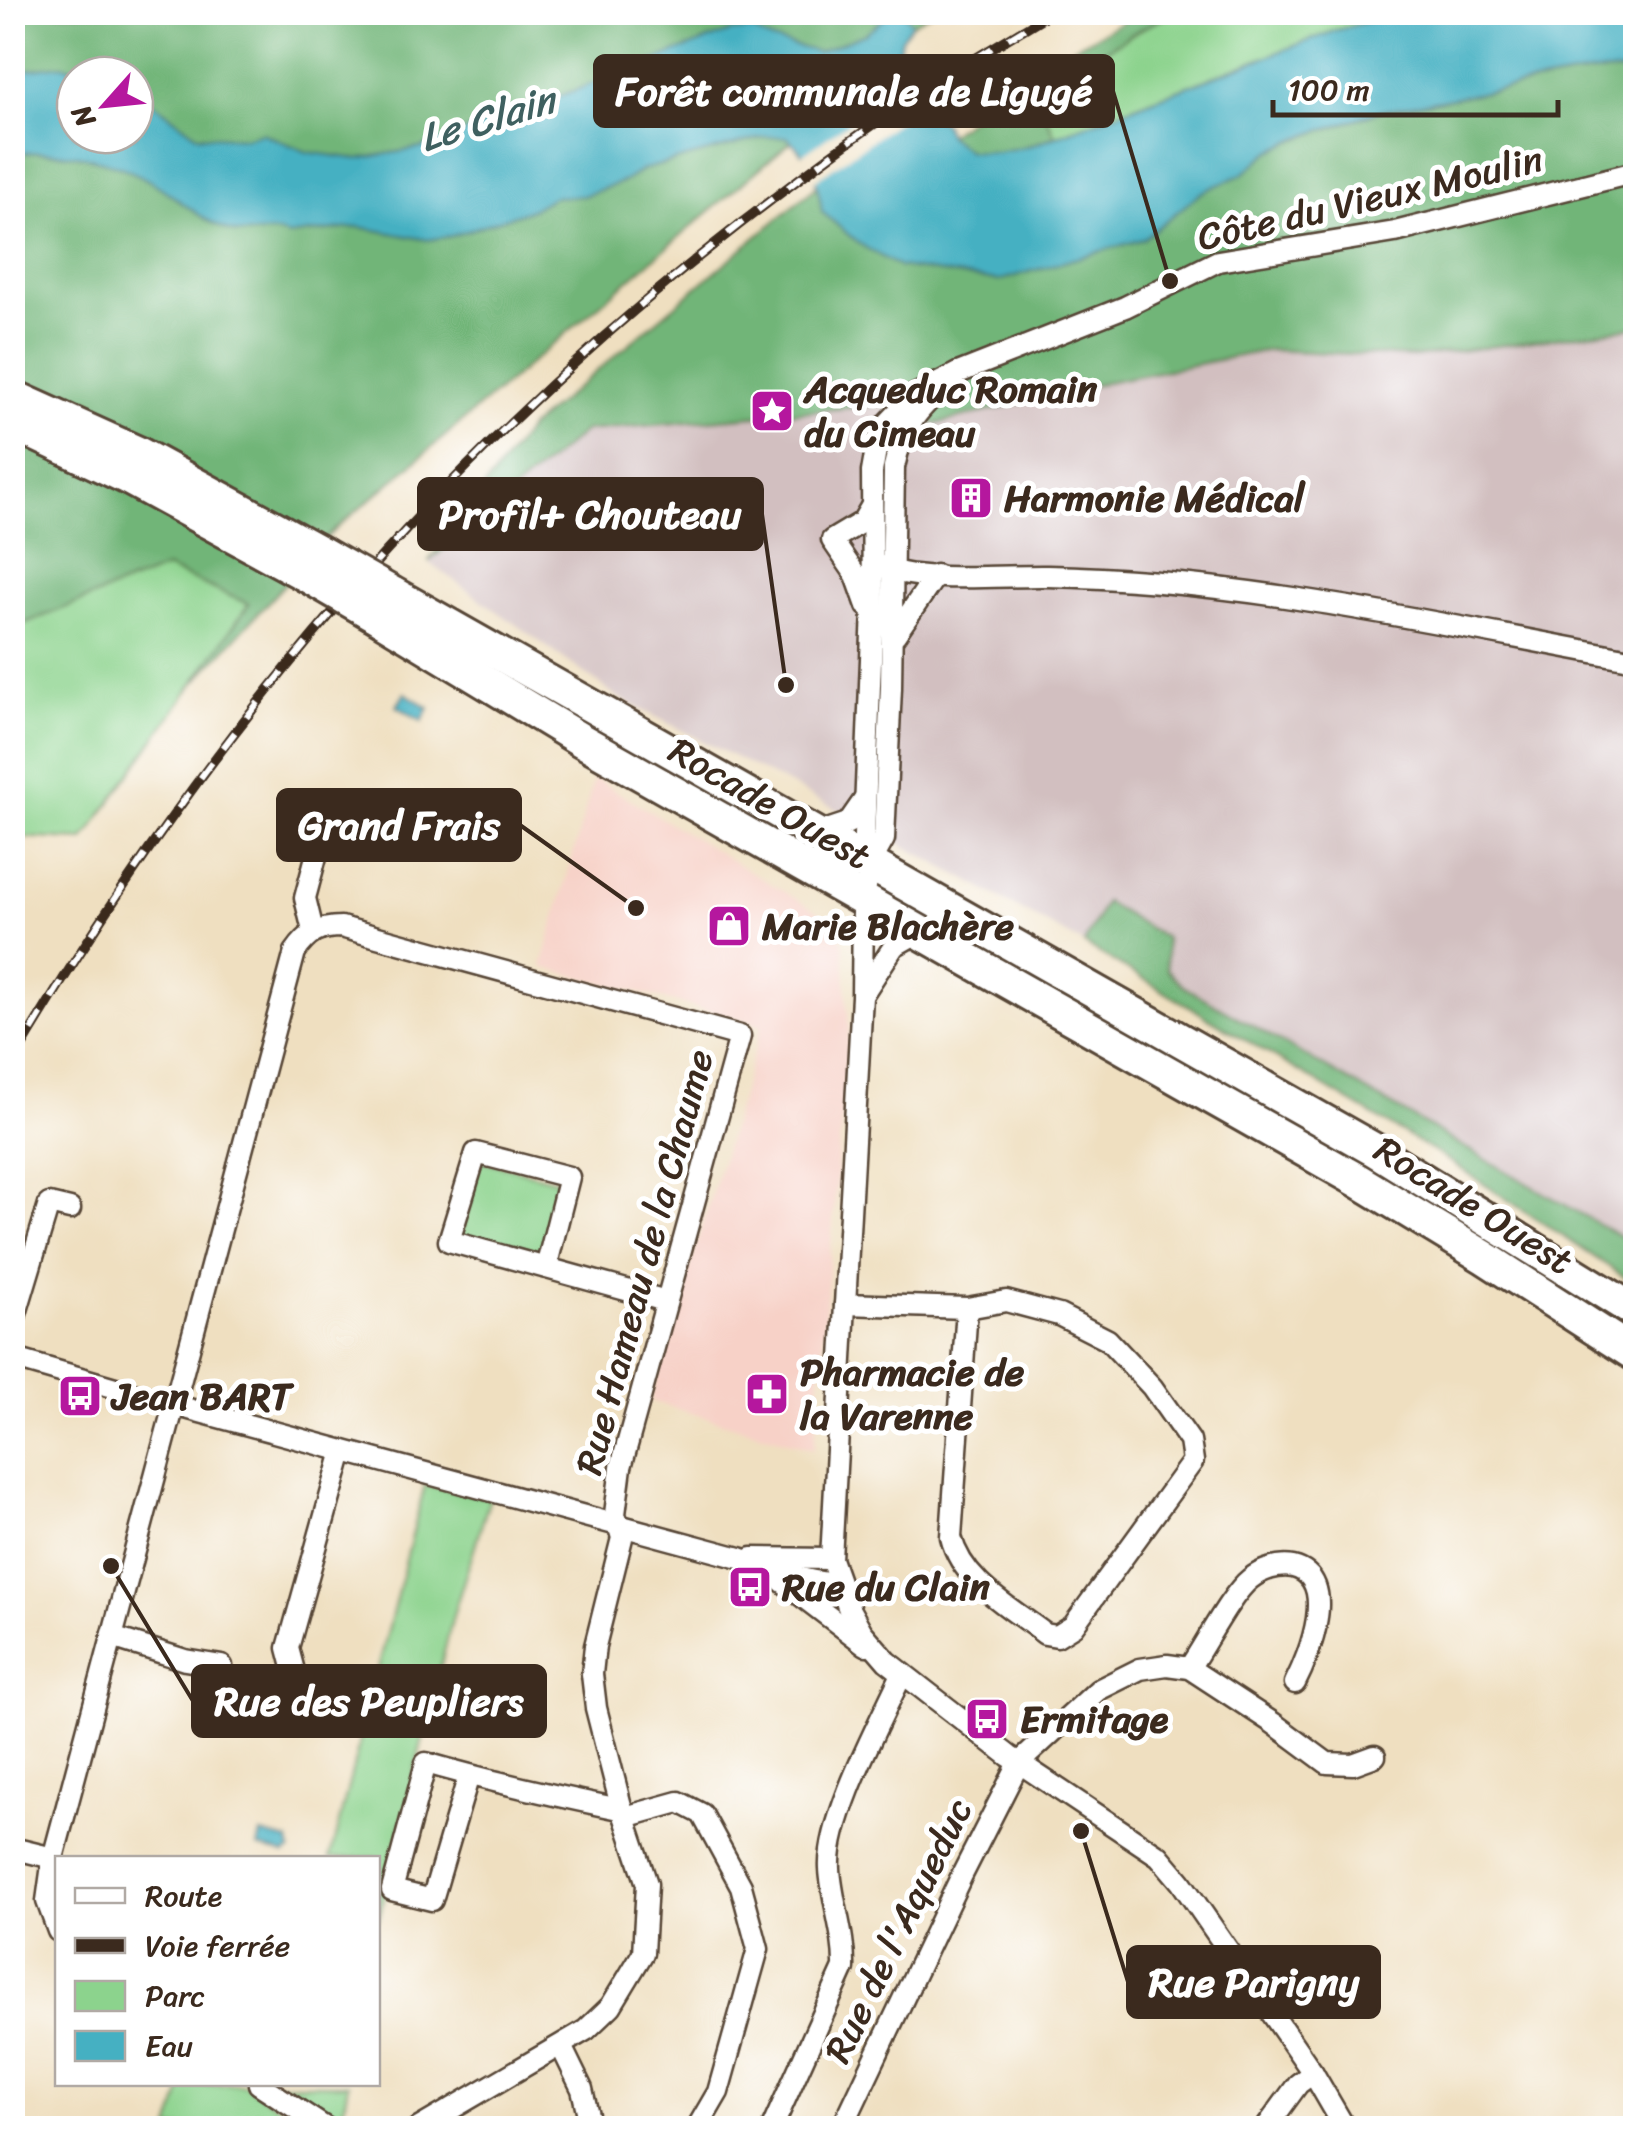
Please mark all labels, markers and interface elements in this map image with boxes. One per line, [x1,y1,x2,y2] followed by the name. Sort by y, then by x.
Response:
[55,55,155,155] north arrow
[1273,55,1558,117] scale bar
[595,56,1113,126] callout: Forêt communale de Ligugé
[615,56,1093,127] text: Forêt communale de Ligugé
[411,63,568,173] water label: Le Clain
[1288,63,1370,117] text: 100 m
[57,96,110,137] text: N
[1191,126,1550,271] street label: Côte du Vieux Moulin
[802,356,1098,467] place label: Acqueduc Romain du Cimeau
[749,388,795,434] place icon: Acqueduc Romain du Cimeau
[1004,465,1306,532] place label: Harmonie Médical
[948,475,994,521] building icon: Harmonie Médical
[419,479,762,549] callout: Profil+ Chouteau
[439,479,742,550] text: Profil+ Chouteau
[655,718,884,889] street label: Rocade Ouest
[278,790,520,860] callout: Grand Frais
[298,790,501,861] text: Grand Frais
[761,893,1015,960] place label: Marie Blachère
[706,903,752,949] shop icon: Marie Blachère
[555,1042,734,1482] street label: Rue Hameau de la Chaume
[1360,1117,1587,1294] street label: Rocade Ouest
[799,1339,1025,1450] place label: Pharmacie de la Varenne
[110,1363,295,1430] place label: Jean BART
[744,1371,790,1417] pharmacy icon: Pharmacie de la Varenne
[57,1373,103,1419] bus stop icon: Jean BART
[781,1554,990,1621] place label: Rue du Clain
[727,1564,773,1610] bus stop icon: Rue du Clain
[193,1666,545,1736] callout: Rue des Peupliers
[213,1666,524,1737] text: Rue des Peupliers
[1020,1686,1169,1753] place label: Ermitage
[964,1696,1010,1742] bus stop icon: Ermitage
[805,1786,992,2075] street label: Rue de l'Aqueduc
[55,1856,380,2086] legend
[145,1869,222,1923] text: Route
[145,1919,290,1973] text: Voie ferrée
[1128,1947,1379,2017] callout: Rue Parigny
[1148,1947,1360,2018] text: Rue Parigny
[145,1969,206,2023] text: Parc
[145,2019,193,2073] text: Eau

